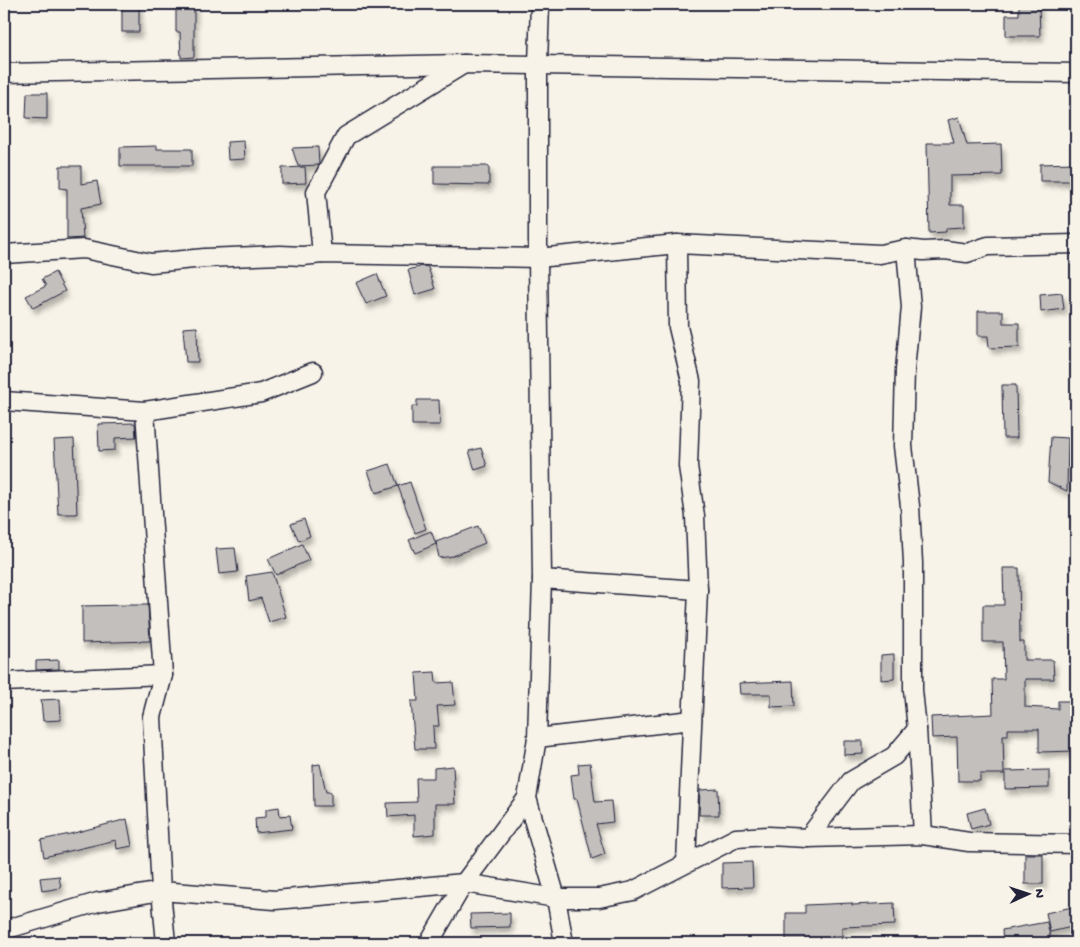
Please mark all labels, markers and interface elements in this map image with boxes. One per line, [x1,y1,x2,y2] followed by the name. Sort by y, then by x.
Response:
[1002,870,1052,920] north arrow
[1030,888,1047,898] text: N

